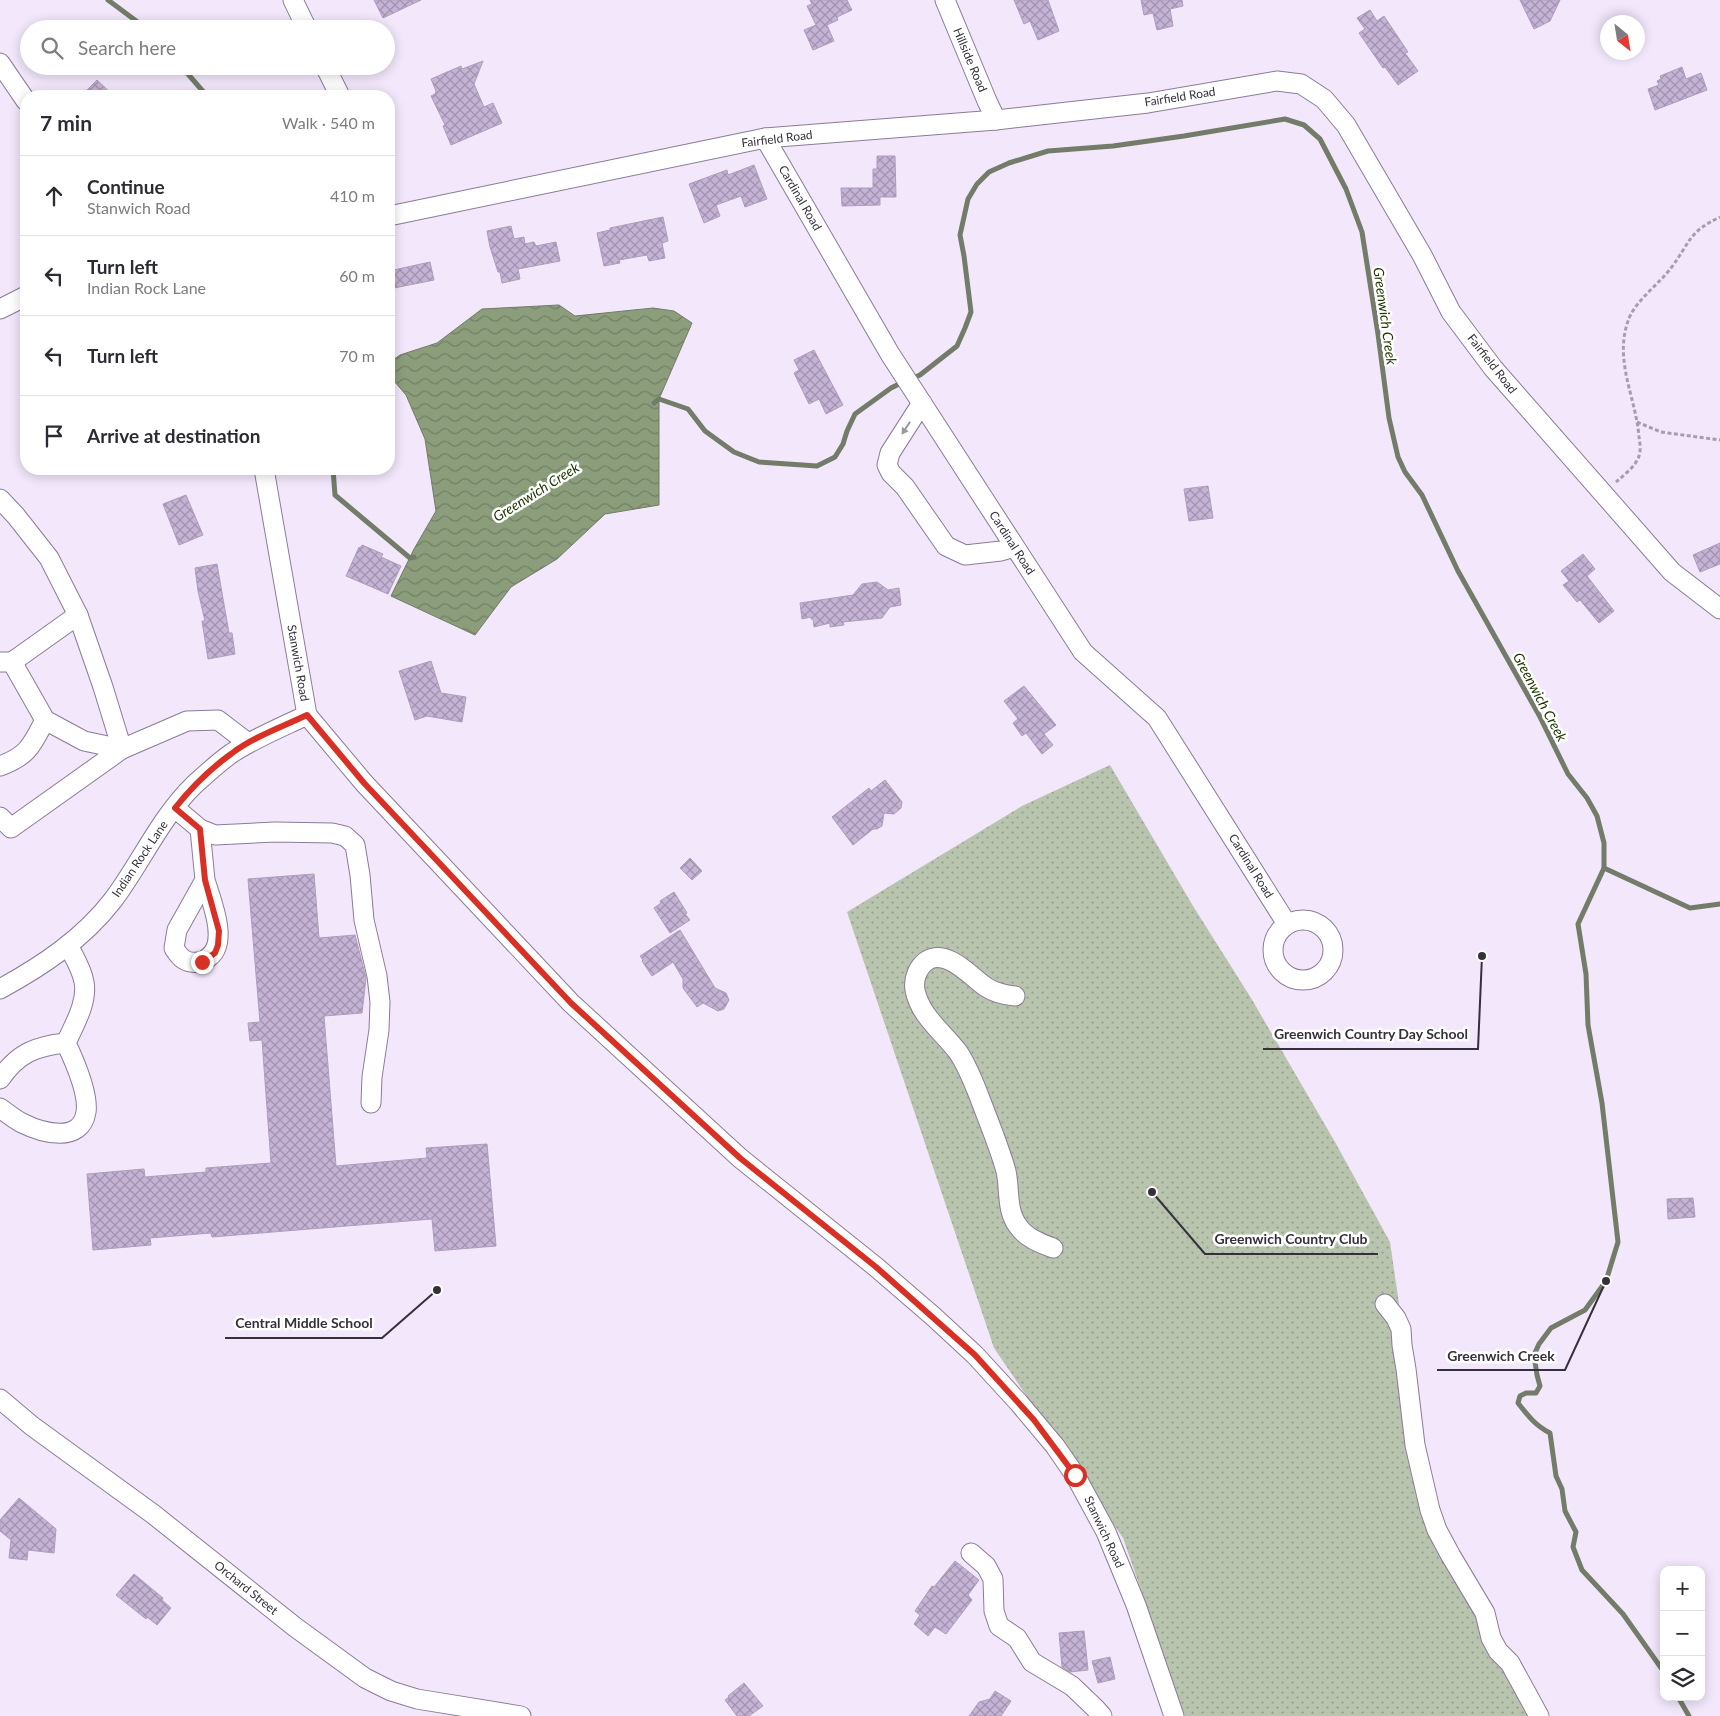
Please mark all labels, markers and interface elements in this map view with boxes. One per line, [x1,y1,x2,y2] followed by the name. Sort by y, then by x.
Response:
[1600,15,1645,60] north arrow
[20,20,395,75] search box
[950,25,991,94] street label: Hillside Road
[38,34,66,62] icon: search
[78,36,176,59] text: Search here
[1143,83,1216,110] street label: Fairfield Road
[40,110,92,135] text: 7 min
[282,113,375,132] text: Walk · 540 m
[740,127,813,150] street label: Fairfield Road
[776,162,825,233] street label: Cardinal Road
[87,175,165,198] text: Continue
[40,182,68,210] icon: ahead
[330,186,375,205] text: 410 m
[87,198,190,217] text: Stanwich Road
[87,255,158,278] text: Turn left
[40,262,68,290] icon: left
[339,266,375,285] text: 60 m
[1370,266,1401,366] water label: Greenwich Creek
[87,278,206,297] text: Indian Rock Lane
[1464,331,1520,397] street label: Fairfield Road
[40,342,68,370] icon: left
[87,344,158,367] text: Turn left
[339,346,375,365] text: 70 m
[901,421,911,434] one-way arrow
[40,422,68,450] icon: arrive
[87,424,260,447] text: Arrive at destination
[490,458,582,525] water label: Greenwich Creek
[986,508,1039,577] street label: Cardinal Road
[284,623,313,702] street label: Stanwich Road
[1510,649,1571,744] water label: Greenwich Creek
[108,818,171,900] street label: Indian Rock Lane
[1226,831,1277,901] street label: Cardinal Road
[191,951,214,974] route end
[1263,1020,1478,1049] callout: Greenwich Country Day School
[1274,1025,1468,1042] text: Greenwich Country Day School
[1205,1225,1378,1254] callout: Greenwich Country Club
[1214,1230,1368,1247] text: Greenwich Country Club
[225,1309,382,1338] callout: Central Middle School
[235,1314,373,1331] text: Central Middle School
[1437,1341,1565,1370] callout: Greenwich Creek
[1447,1347,1555,1364] text: Greenwich Creek
[1064,1464,1087,1487] route start
[1081,1493,1128,1570] street label: Stanwich Road
[211,1557,282,1618] street label: Orchard Street
[1660,1566,1705,1701] map controls
[1660,1566,1705,1611] button: +
[1660,1611,1705,1656] button: −
[1660,1656,1705,1701] button: layers

